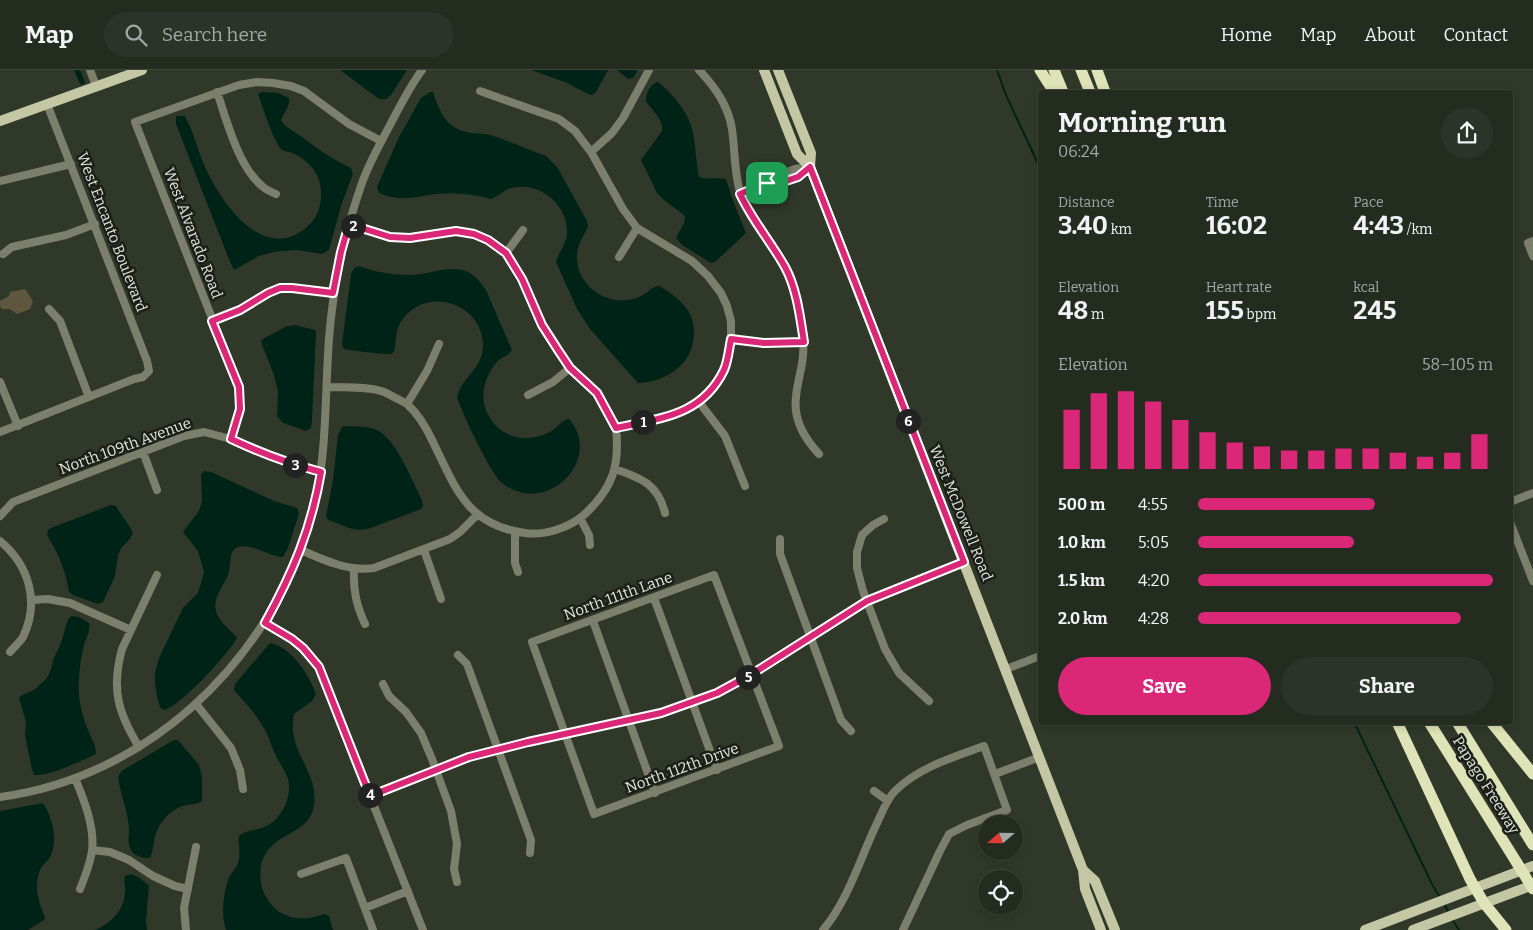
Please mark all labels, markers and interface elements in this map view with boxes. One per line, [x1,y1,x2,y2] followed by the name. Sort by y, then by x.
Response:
[104,12,454,57] search box
[25,21,74,49] text: Map
[122,21,150,49] icon: search
[162,23,267,46] text: Search here
[1221,24,1272,46] text: Home
[1300,24,1336,46] text: Map
[1364,24,1415,46] text: About
[1443,24,1508,46] text: Contact
[1058,106,1226,139] text: Morning run
[1441,107,1493,159] button: share
[1058,142,1099,161] text: 06:24
[73,150,151,314] street label: West Encanto Boulevard
[746,162,788,204] pin
[160,165,226,301] street label: West Alvarado Road
[753,169,781,197] icon: arrive
[1058,194,1115,211] text: Distance
[1206,194,1239,211] text: Time
[1353,194,1384,211] text: Pace
[1058,211,1108,241] text: 3.40
[1206,211,1267,241] text: 16:02
[1353,211,1404,241] text: 4:43
[340,214,366,238] pin: 2
[350,218,357,235] text: 2
[1108,221,1132,238] text: km
[1404,221,1432,238] text: /km
[1058,279,1119,296] text: Elevation
[1206,279,1272,296] text: Heart rate
[1353,279,1379,296] text: kcal
[1058,296,1088,326] text: 48
[1206,296,1244,326] text: 155
[1353,296,1396,326] text: 245
[1088,306,1104,323] text: m
[1244,306,1276,323] text: bpm
[1058,355,1128,374] text: Elevation
[1422,355,1493,374] text: 58–105 m
[896,408,920,434] pin: 6
[630,410,656,434] pin: 1
[904,413,913,430] text: 6
[56,414,194,478] street label: North 109th Avenue
[640,414,647,431] text: 1
[926,443,996,584] street label: West McDowell Road
[282,452,308,478] pin: 3
[291,457,300,474] text: 3
[1058,495,1105,514] text: 500 m
[1138,495,1168,514] text: 4:55
[1058,533,1106,552] text: 1.0 km
[1138,533,1169,552] text: 5:05
[561,568,675,624] street label: North 111th Lane
[1058,571,1105,590] text: 1.5 km
[1138,571,1170,590] text: 4:20
[1058,609,1108,628] text: 2.0 km
[1138,609,1169,628] text: 4:28
[1058,657,1271,715] button: Save
[1281,657,1493,715] button: Share
[736,664,760,690] pin: 5
[745,669,752,686] text: 5
[1449,733,1523,837] street label: Papago Freeway
[623,739,741,797] street label: North 112th Drive
[358,782,382,808] pin: 4
[366,787,375,804] text: 4
[978,815,1022,860] north arrow
[978,815,1023,915] map controls
[978,870,1023,915] button: locate

